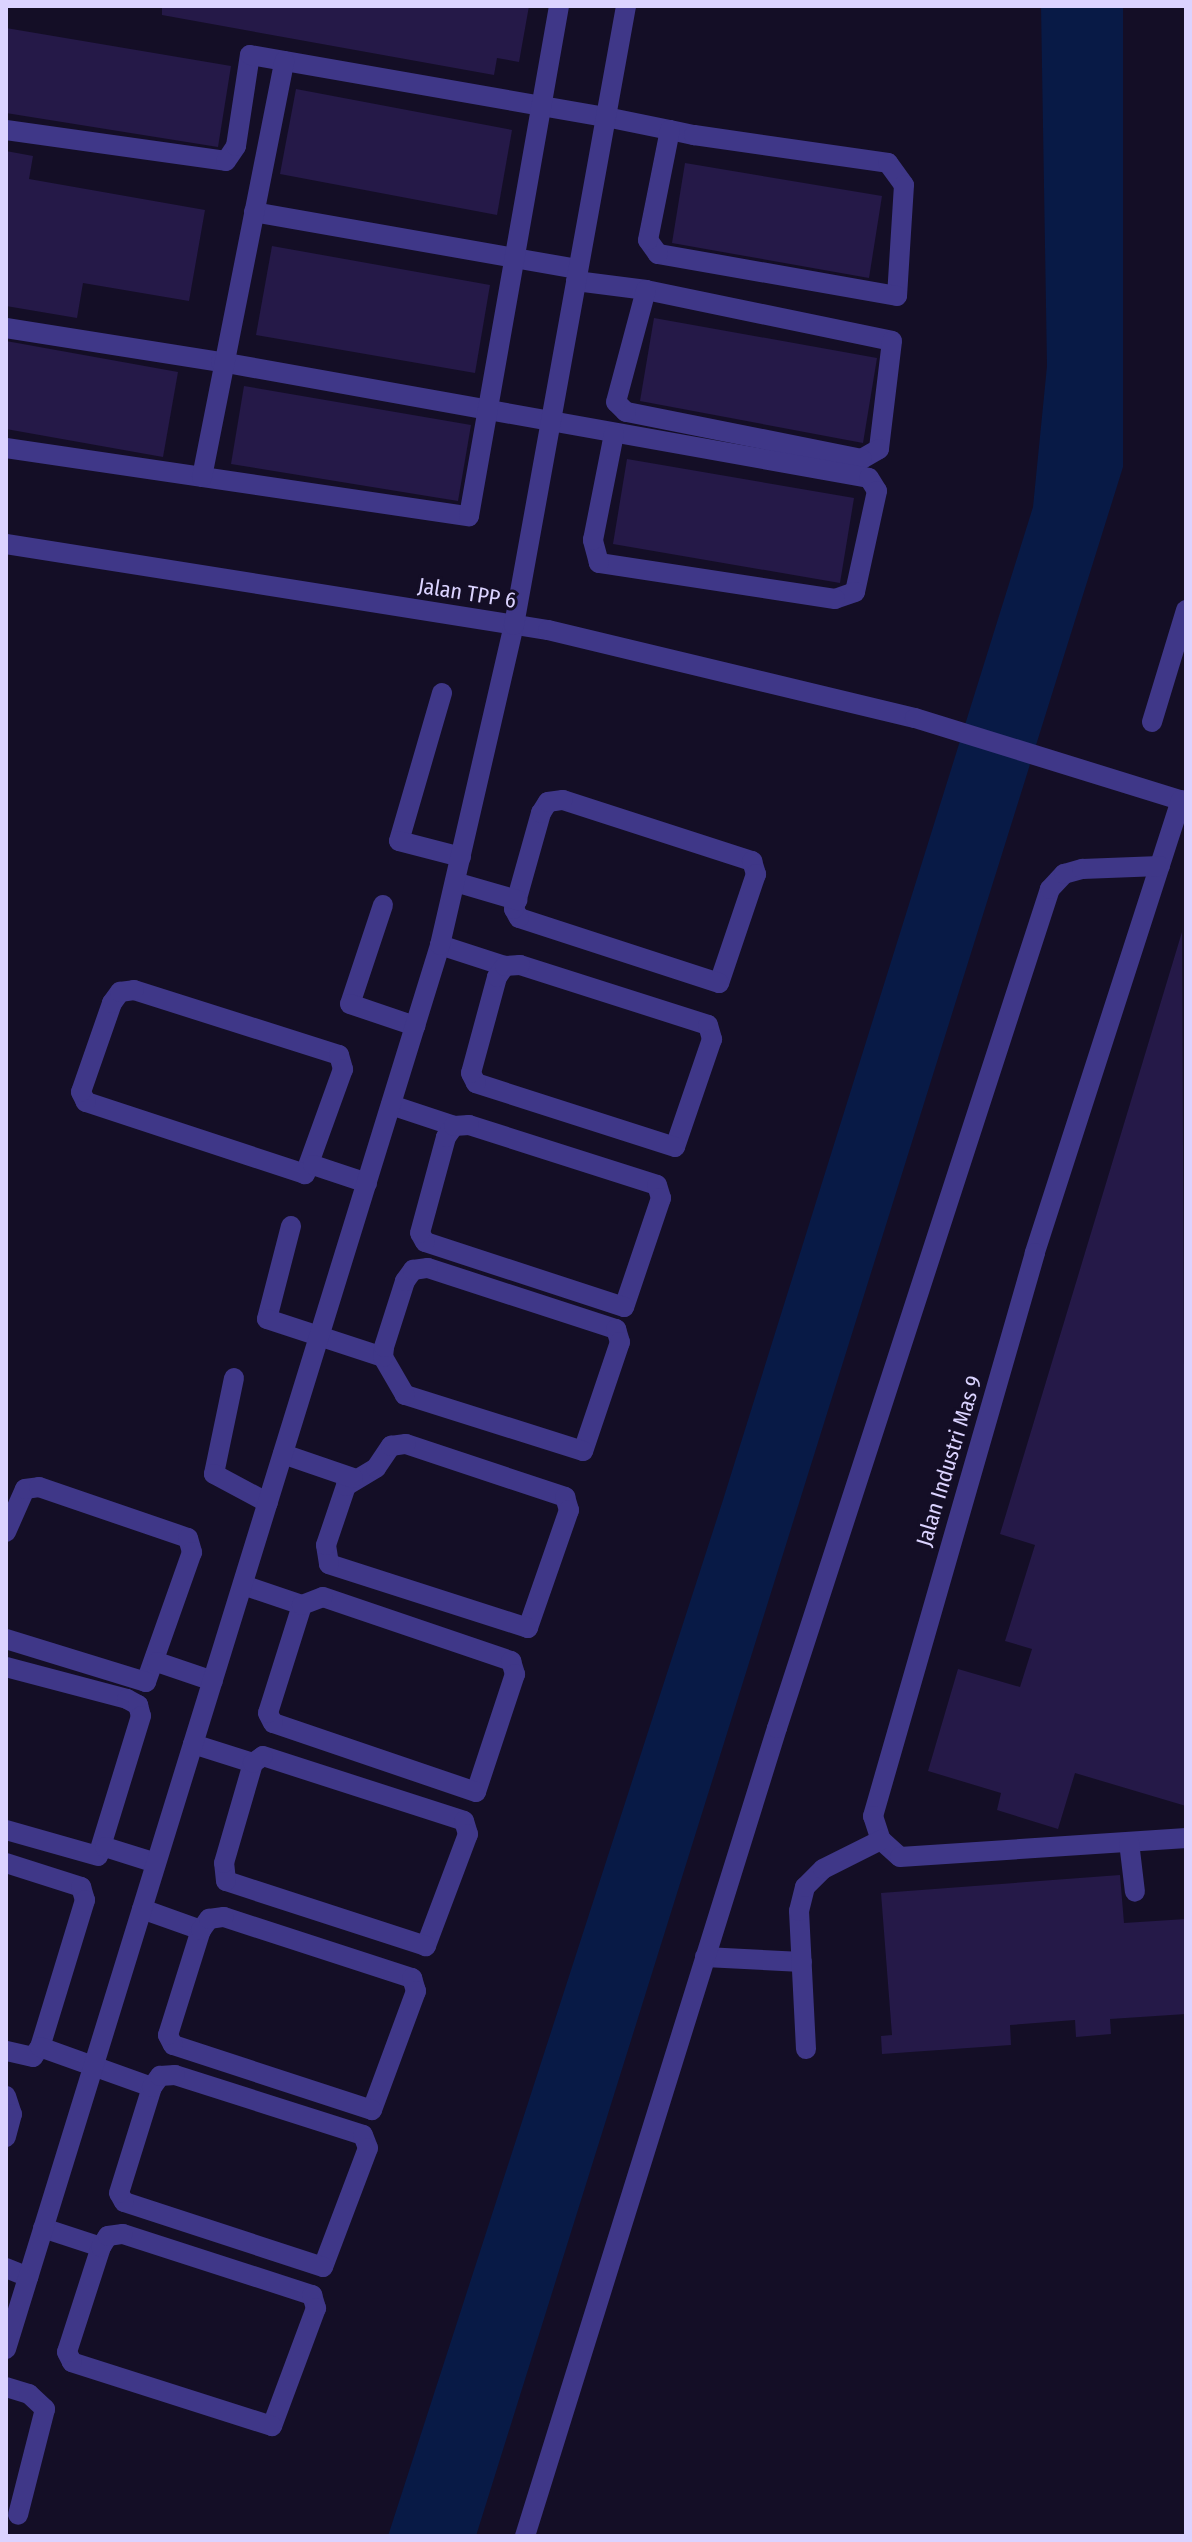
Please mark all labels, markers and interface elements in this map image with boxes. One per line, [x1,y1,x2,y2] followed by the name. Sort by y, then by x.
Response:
[416,572,518,614] street label: Jalan TPP 6
[911,1373,987,1549] street label: Jalan Industri Mas 9

